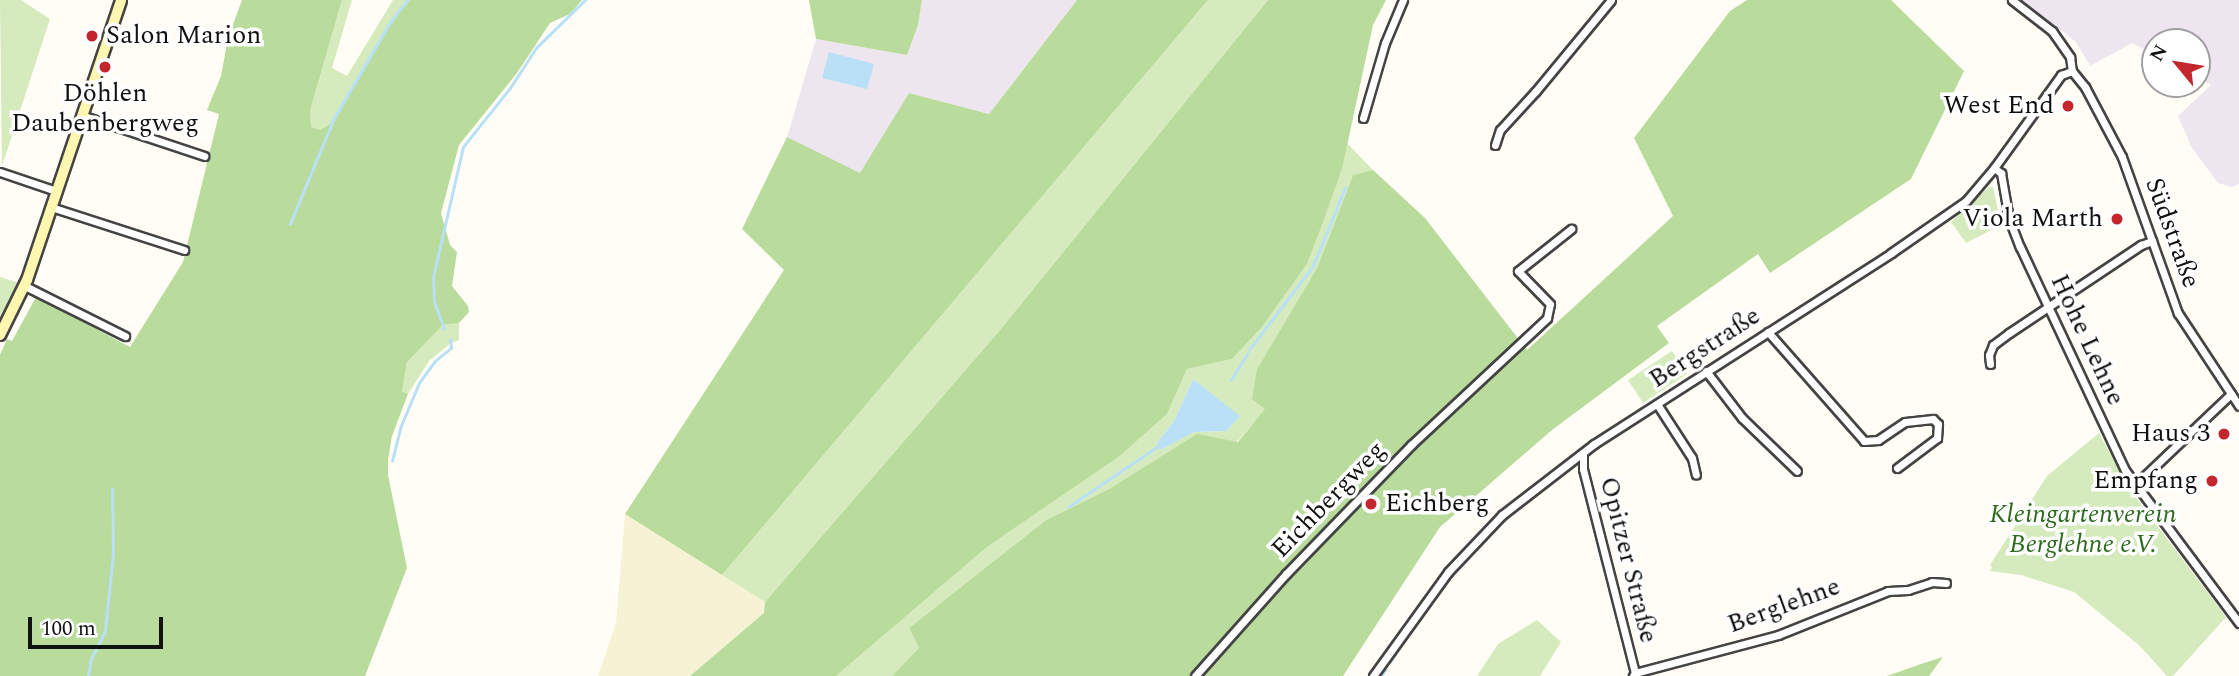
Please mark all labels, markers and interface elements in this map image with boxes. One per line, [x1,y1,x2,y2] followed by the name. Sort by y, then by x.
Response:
[106,20,262,52] place label: Salon Marion
[84,28,100,44] marker: Salon Marion
[2141,28,2211,98] north arrow
[2143,39,2176,67] text: N
[97,59,113,75] marker: Döhlen Daubenbergweg
[11,78,199,140] place label: Döhlen Daubenbergweg
[1943,90,2054,122] place label: West End
[2060,98,2076,114] marker: West End
[2138,174,2206,292] street label: Südstraße
[1962,203,2103,235] place label: Viola Marth
[2109,211,2125,227] marker: Viola Marth
[2043,269,2131,411] street label: Hohe Lehne
[1644,301,1766,395] street label: Bergstraße
[2131,418,2210,450] place label: Haus 3
[2216,426,2232,442] marker: Haus 3
[1265,435,1393,565] street label: Eichbergweg
[2093,465,2198,497] place label: Empfang
[2204,473,2220,489] marker: Empfang
[1592,474,1664,646] street label: Opitzer Straße
[1385,488,1489,520] place label: Eichberg
[1363,496,1379,512] marker: Eichberg
[1990,499,2176,560] park label: Kleingartenverein Berglehne e.V.
[1724,571,1844,641] street label: Berglehne
[32,602,166,646] scale bar
[41,613,96,645] text: 100 m

